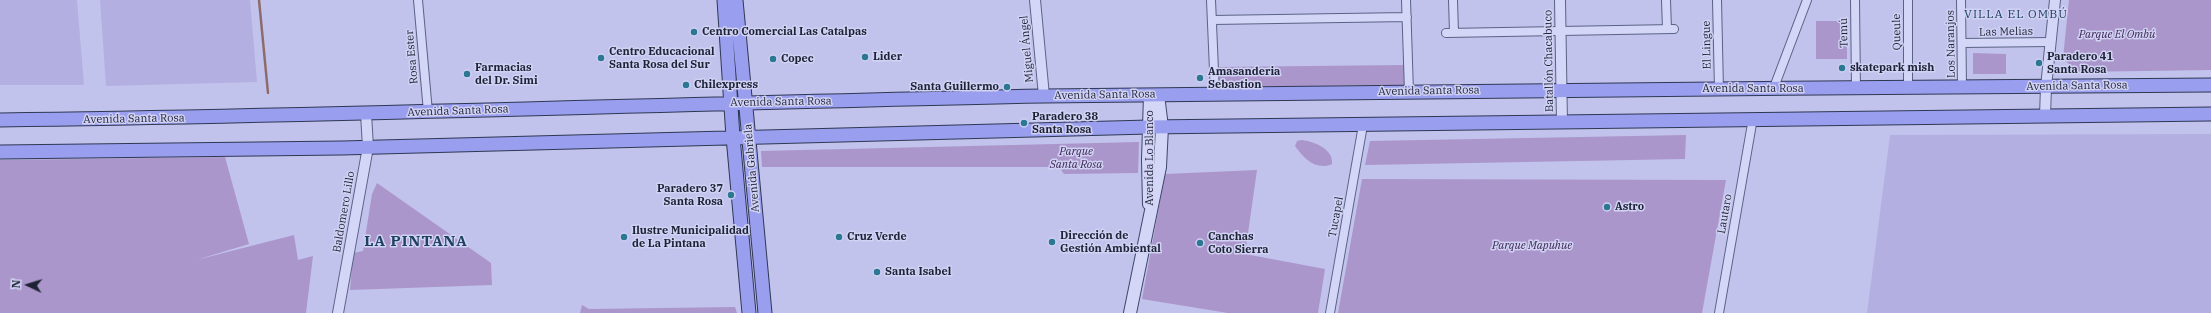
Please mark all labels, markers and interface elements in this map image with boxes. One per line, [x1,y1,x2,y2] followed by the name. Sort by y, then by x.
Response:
[1964,8,2068,22] district label: VILLA EL OMBÚ
[1542,10,1556,112] street label: Batallón Chacabuco
[1944,10,1958,78] street label: Los Naranjos
[1890,14,1904,50] street label: Queule
[1017,15,1037,83] street label: Miguel Ángel
[1837,18,1851,48] street label: Temú
[1700,21,1714,69] street label: El Lingue
[702,25,867,39] place label: Centro Comercial Las Catalpas
[1979,25,2033,39] street label: Las Melias
[689,27,699,37] marker: Centro Comercial Las Catalpas
[2079,28,2155,42] park label: Parque El Ombú
[403,29,421,85] street label: Rosa Ester
[609,45,715,71] place label: Centro Educacional Santa Rosa del Sur
[873,50,902,64] place label: Lider
[2047,50,2113,76] place label: Paradero 41 Santa Rosa
[781,52,814,66] place label: Copec
[860,52,870,62] marker: Lider
[596,53,606,63] marker: Centro Educacional Santa Rosa del Sur
[768,54,778,64] marker: Copec
[2034,58,2044,68] marker: Paradero 41 Santa Rosa
[475,61,538,87] place label: Farmacias del Dr. Simi
[1850,61,1934,75] place label: skatepark mish
[1837,63,1847,73] marker: skatepark mish
[1208,65,1280,91] place label: Amasanderia Sebastion
[462,69,472,79] marker: Farmacias del Dr. Simi
[1195,73,1205,83] marker: Amasanderia Sebastion
[694,78,758,92] place label: Chilexpress
[2026,79,2128,93] street label: Avenida Santa Rosa
[681,80,691,90] marker: Chilexpress
[910,80,999,94] place label: Santa Guillermo
[1002,82,1012,92] marker: Santa Guillermo
[1702,82,1804,96] street label: Avenida Santa Rosa
[1378,84,1480,98] street label: Avenida Santa Rosa
[1054,88,1156,102] street label: Avenida Santa Rosa
[730,95,832,109] street label: Avenida Santa Rosa
[407,103,509,119] street label: Avenida Santa Rosa
[1032,110,1098,136] place label: Paradero 38 Santa Rosa
[1143,110,1157,206] street label: Avenida Lo Blanco
[83,112,185,126] street label: Avenida Santa Rosa
[1019,118,1029,128] marker: Paradero 38 Santa Rosa
[742,123,762,213] street label: Avenida Gabriela
[1050,145,1102,171] park label: Parque Santa Rosa
[330,170,358,254] street label: Baldomero Lillo
[657,182,723,208] place label: Paradero 37 Santa Rosa
[726,190,736,200] marker: Paradero 37 Santa Rosa
[1715,193,1735,235] street label: Lautaro
[1326,195,1346,239] street label: Tucapel
[1615,200,1644,214] place label: Astro
[1602,202,1612,212] marker: Astro
[632,224,749,250] place label: Ilustre Municipalidad de La Pintana
[1060,229,1161,255] place label: Dirección de Gestión Ambiental
[847,230,907,244] place label: Cruz Verde
[1208,230,1269,256] place label: Canchas Coto Sierra
[619,232,629,242] marker: Ilustre Municipalidad de La Pintana
[834,232,844,242] marker: Cruz Verde
[364,233,468,251] district label: LA PINTANA
[1047,237,1057,247] marker: Dirección de Gestión Ambiental
[1195,238,1205,248] marker: Canchas Coto Sierra
[1492,239,1572,253] park label: Parque Mapuhue
[8,265,48,305] north arrow
[885,265,951,279] place label: Santa Isabel
[872,267,882,277] marker: Santa Isabel
[9,279,23,289] text: N

